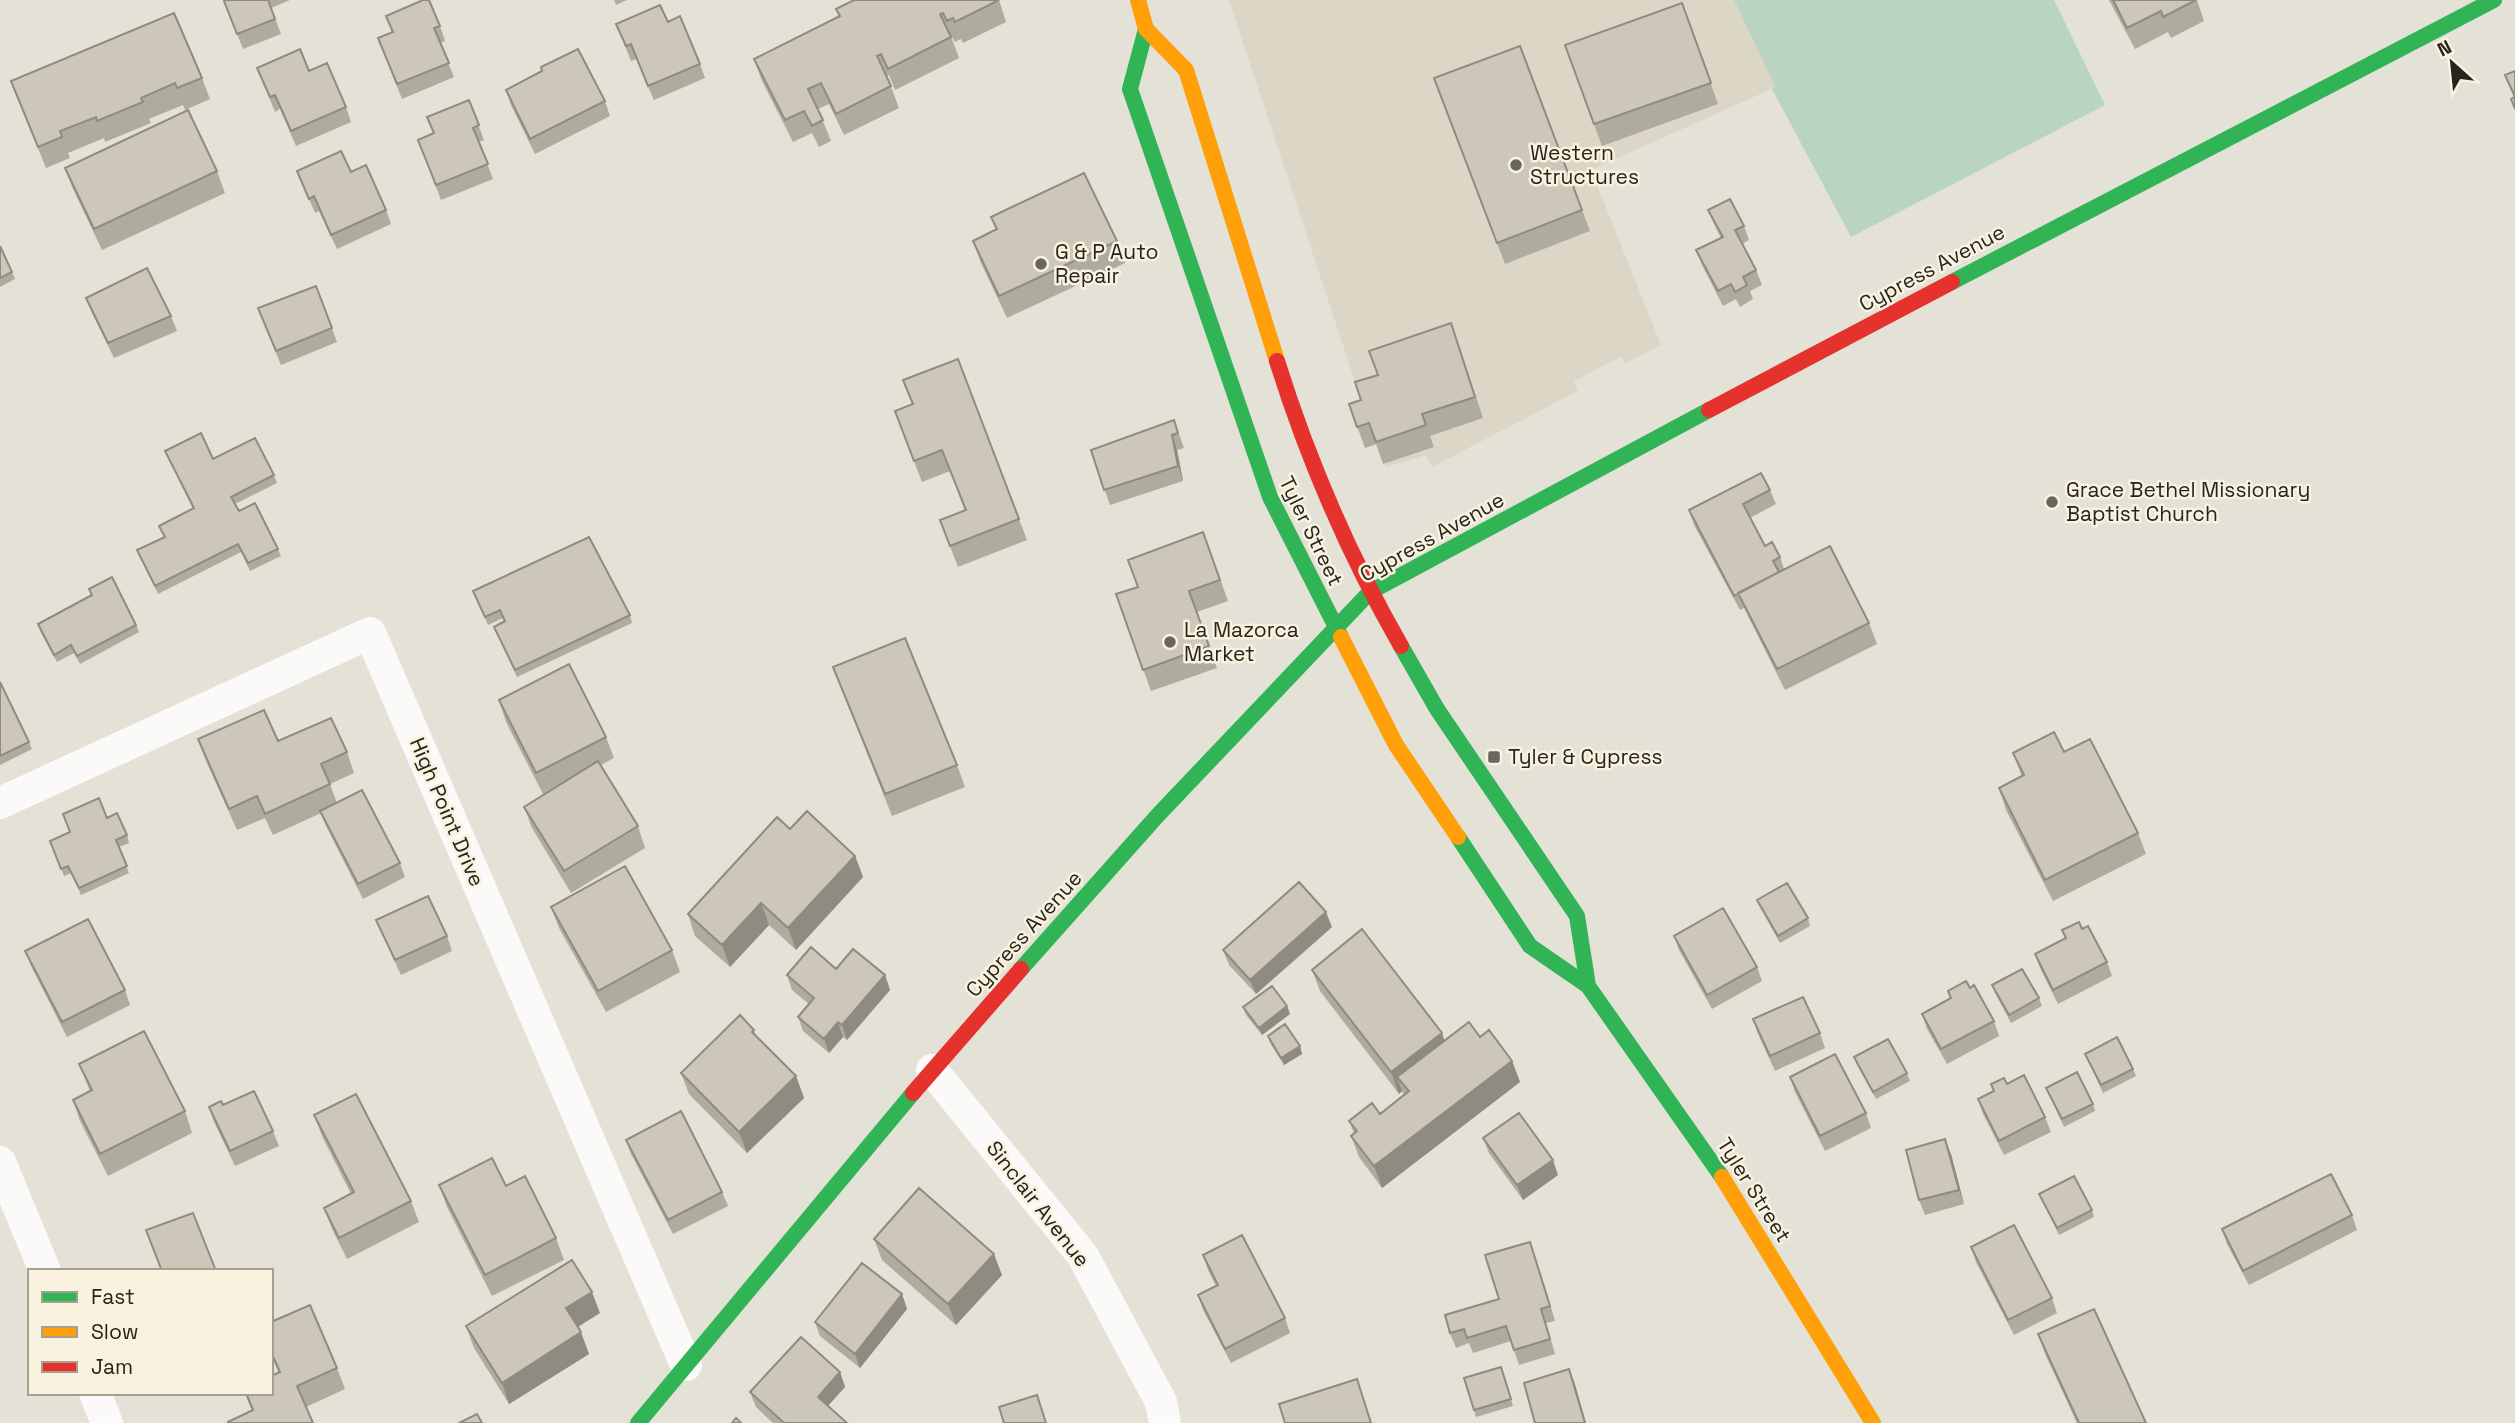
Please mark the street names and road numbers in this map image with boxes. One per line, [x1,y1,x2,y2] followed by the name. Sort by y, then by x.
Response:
[1854,218,2009,317] street label: Cypress Avenue
[1273,472,1350,590] street label: Tyler Street
[1355,486,1509,587] street label: Cypress Avenue
[404,733,491,890] street label: High Point Drive
[960,865,1088,1003] street label: Cypress Avenue
[1712,1132,1797,1247] street label: Tyler Street
[981,1135,1096,1272] street label: Sinclair Avenue

